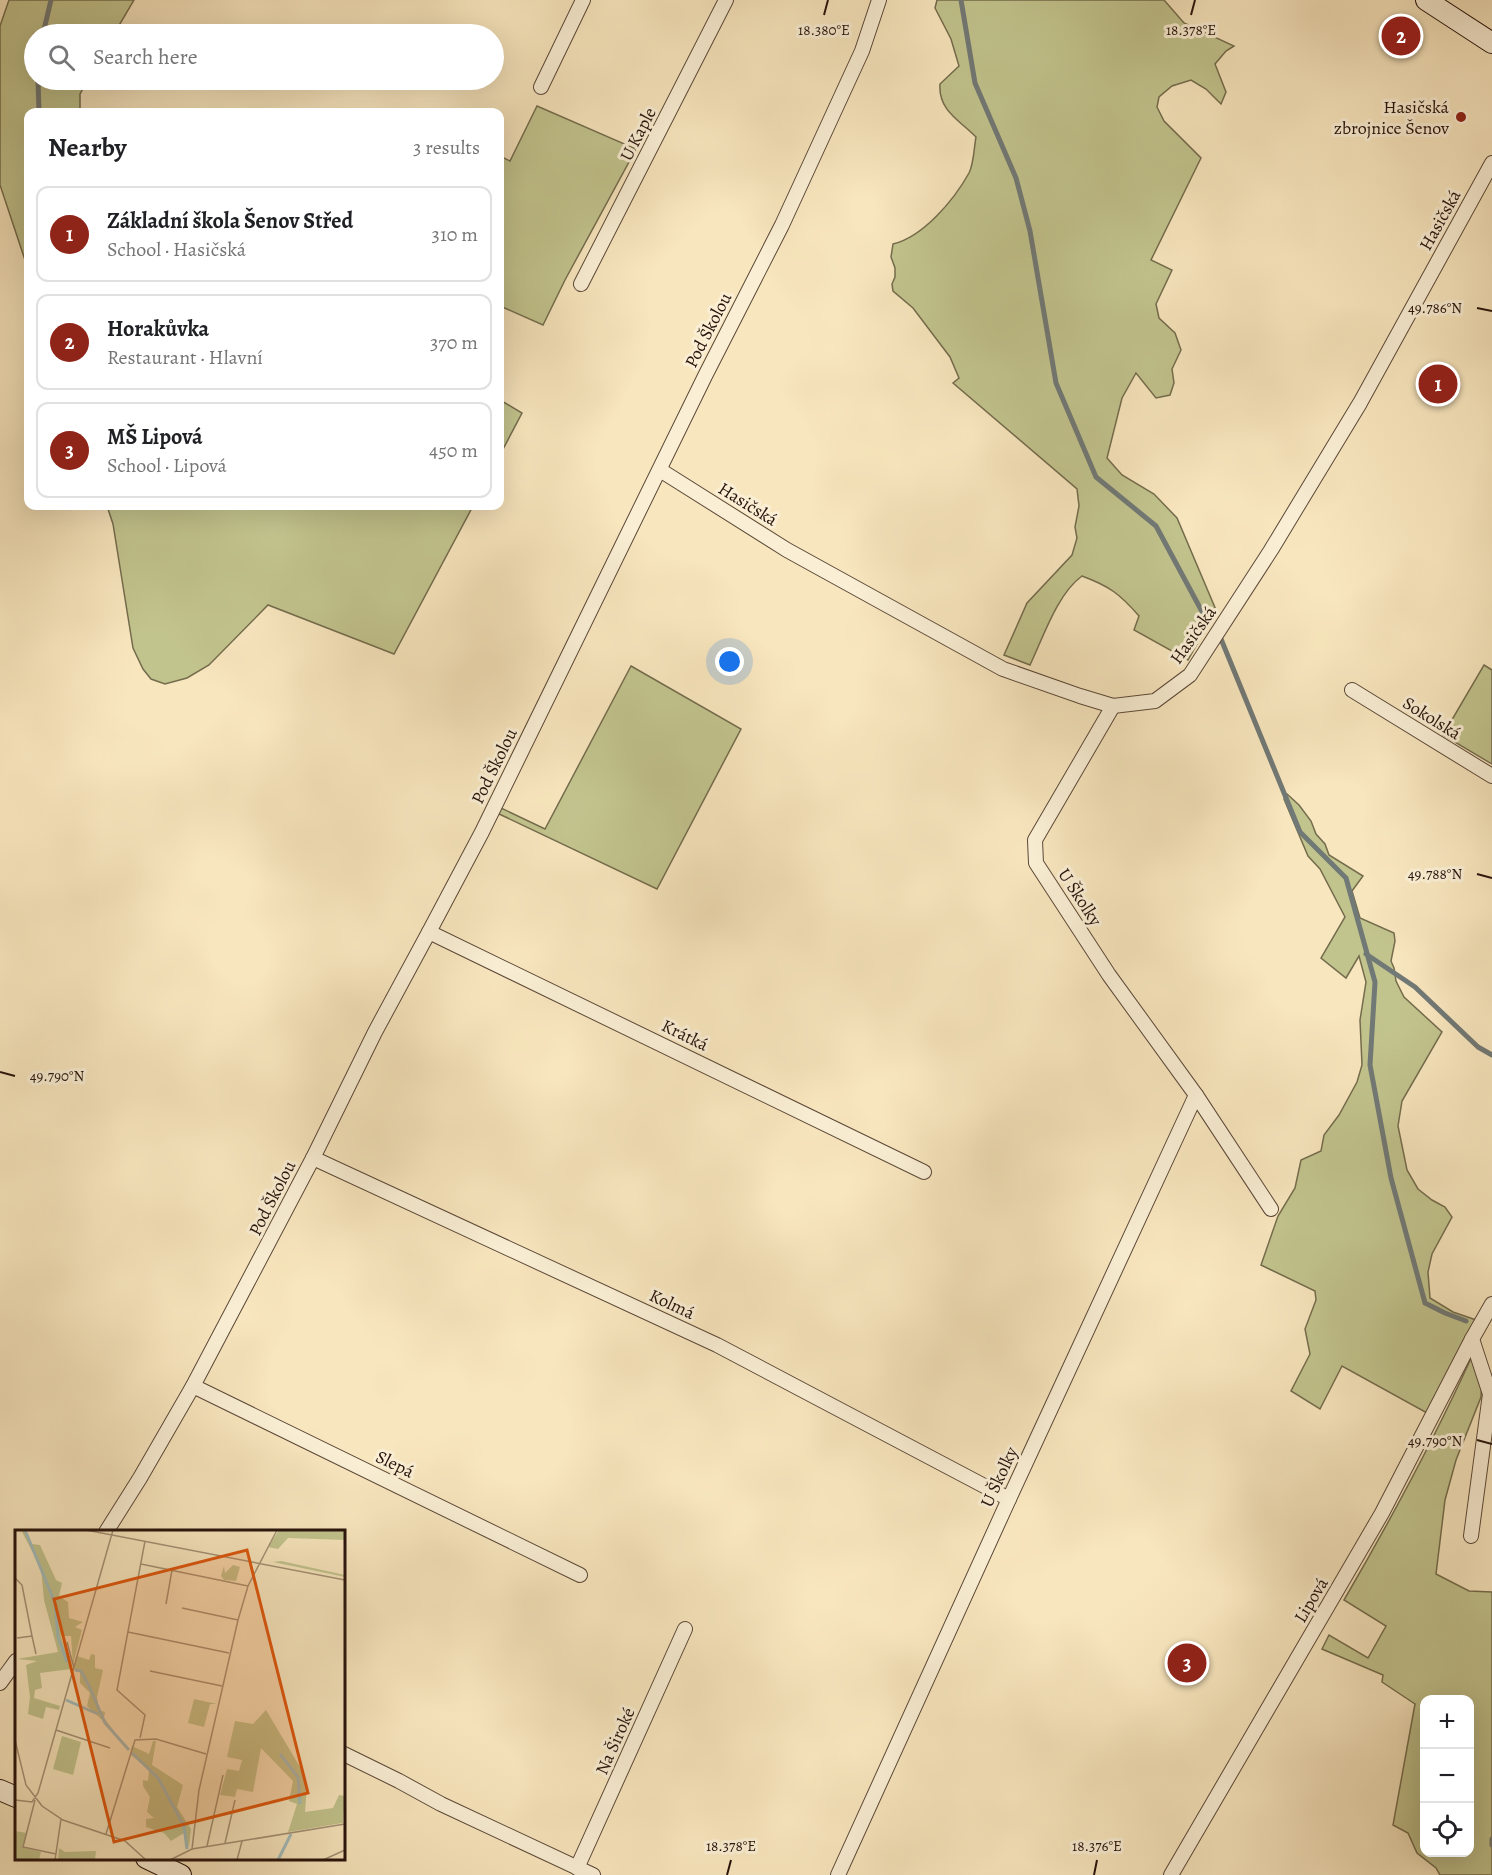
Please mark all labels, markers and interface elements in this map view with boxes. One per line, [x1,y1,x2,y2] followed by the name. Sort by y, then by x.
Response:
[1382,14,1420,58] pin: 2
[798,20,850,40] text: 18.380°E
[1166,20,1216,40] text: 18.378°E
[24,24,504,90] search box
[45,41,78,74] icon: search
[93,42,198,72] text: Search here
[1334,95,1450,140] place label: Hasičská zbrojnice Šenov
[614,103,662,165] street label: U Kaple
[1454,110,1468,124] marker: Hasičská zbrojnice Šenov
[48,130,127,165] text: Nearby
[413,134,480,161] text: 3 results
[1414,185,1467,255] street label: Hasičská
[107,206,353,236] text: Základní škola Šenov Střed
[66,221,73,248] text: 1
[432,221,478,248] text: 310 m
[107,236,246,263] text: School · Hasičská
[679,288,737,372] street label: Pod Školou
[1408,298,1462,318] text: 49.786°N
[107,314,209,344] text: Horakůvka
[65,329,74,356] text: 2
[430,329,478,356] text: 370 m
[107,344,263,371] text: Restaurant · Hlavní
[1418,362,1458,406] pin: 1
[107,422,203,452] text: MŠ Lipová
[65,437,74,464] text: 3
[429,437,478,464] text: 450 m
[107,452,227,479] text: School · Lipová
[714,476,783,532] street label: Hasičská
[1164,601,1222,669] street label: Hasičská
[715,647,744,676] your location
[1398,691,1466,746] street label: Sokolská
[465,724,523,808] street label: Pod Školou
[1052,864,1108,931] street label: U Školky
[1408,864,1462,884] text: 49.788°N
[658,1013,713,1057] street label: Krátká
[30,1066,85,1086] text: 49.790°N
[243,1156,301,1240] street label: Pod Školou
[645,1283,699,1325] street label: Kolmá
[1408,1431,1463,1451] text: 49.790°N
[975,1442,1024,1511] street label: U Školky
[372,1445,419,1484] street label: Slepá
[15,1530,345,1860] inset map
[1288,1573,1334,1627] street label: Lipová
[1168,1640,1206,1686] pin: 3
[1420,1695,1474,1857] map controls
[1420,1695,1474,1749] button: +
[590,1704,640,1778] street label: Na Široké
[1420,1749,1474,1803] button: −
[1420,1803,1474,1857] button: locate
[706,1836,756,1856] text: 18.378°E
[1072,1836,1122,1856] text: 18.376°E

